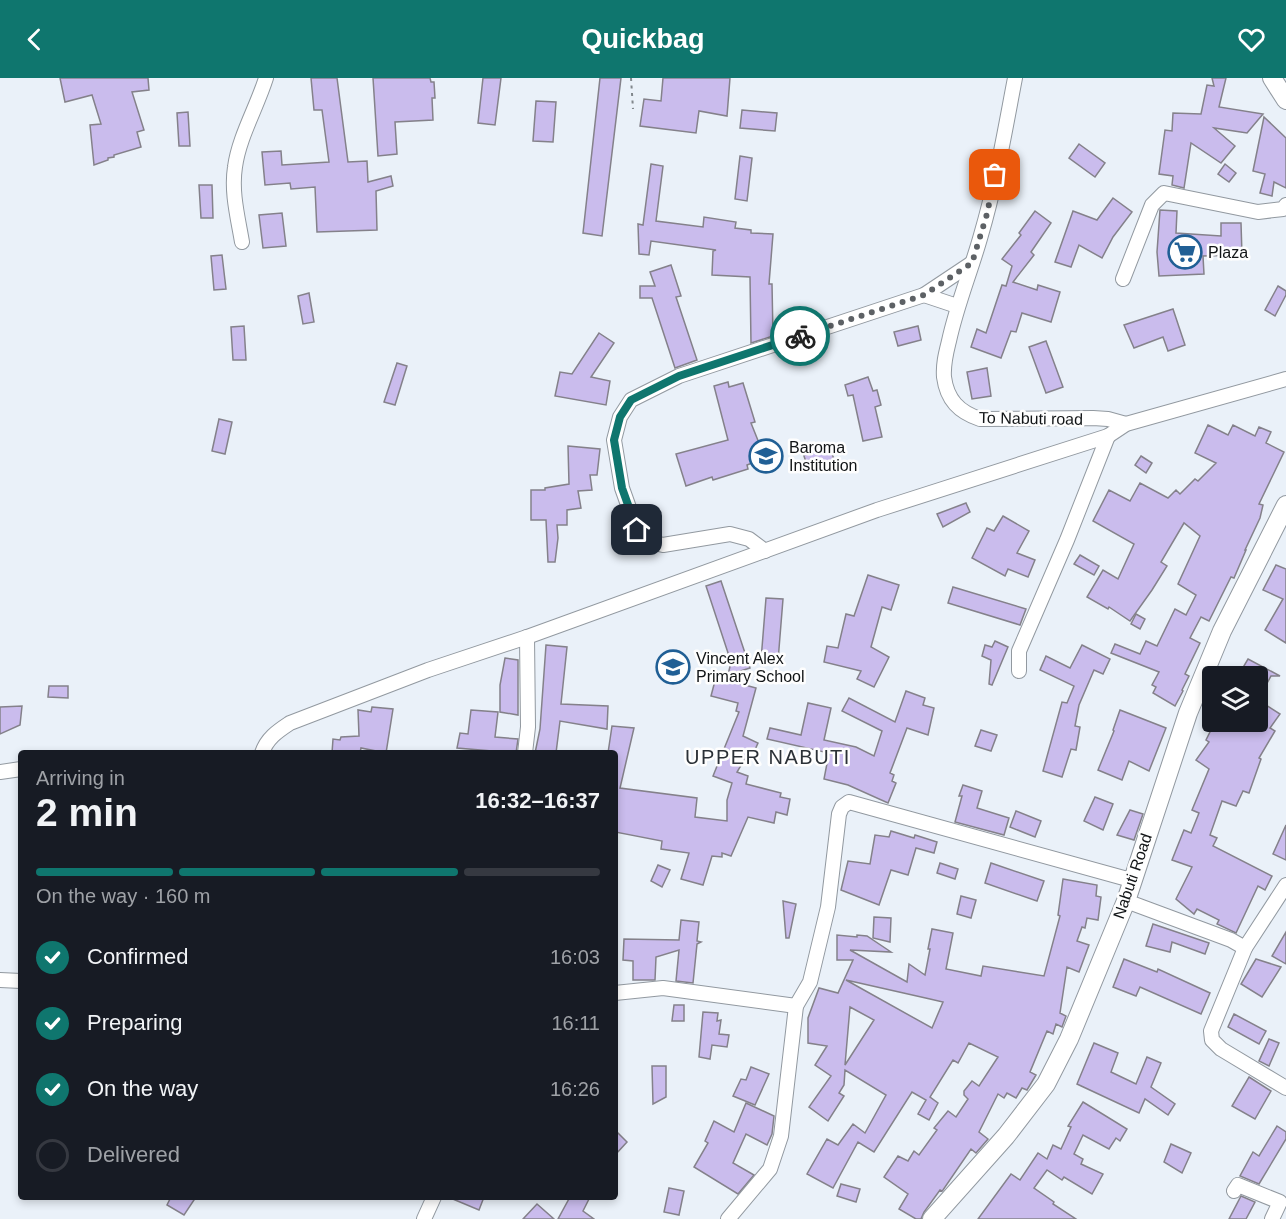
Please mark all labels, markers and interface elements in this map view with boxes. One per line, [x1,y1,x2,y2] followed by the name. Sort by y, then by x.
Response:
[18,23,51,56] icon: back
[1235,23,1268,56] icon: heart
[581,24,705,54] text: Quickbag
[969,149,1020,200] pin
[978,158,1011,191] icon: bag
[1167,234,1203,270] supermarket icon: Plaza
[1208,244,1248,261] place label: Plaza
[770,306,830,366] courier
[784,320,817,353] icon: bike
[979,409,1083,428] street label: To Nabuti road
[748,438,784,474] school or university icon: Baroma Institution
[789,439,857,474] place label: Baroma Institution
[611,504,662,555] pin
[620,513,653,546] icon: home
[655,649,691,685] school or university icon: Vincent Alex Primary School
[696,650,804,685] place label: Vincent Alex Primary School
[1202,666,1268,732] map controls
[1202,666,1268,732] button: layers
[685,746,851,768] district label: UPPER NABUTI
[36,767,125,789] text: Arriving in
[475,788,600,813] text: 16:32–16:37
[36,791,138,834] text: 2 min
[1110,831,1155,921] street label: Nabuti Road
[36,885,211,907] text: On the way · 160 m
[36,941,69,974] icon: check
[87,944,188,969] text: Confirmed
[550,946,600,968] text: 16:03
[36,1007,69,1040] icon: check
[87,1010,182,1035] text: Preparing
[551,1012,600,1034] text: 16:11
[36,1073,69,1106] icon: check
[87,1076,198,1101] text: On the way
[550,1078,600,1100] text: 16:26
[87,1142,180,1167] text: Delivered

